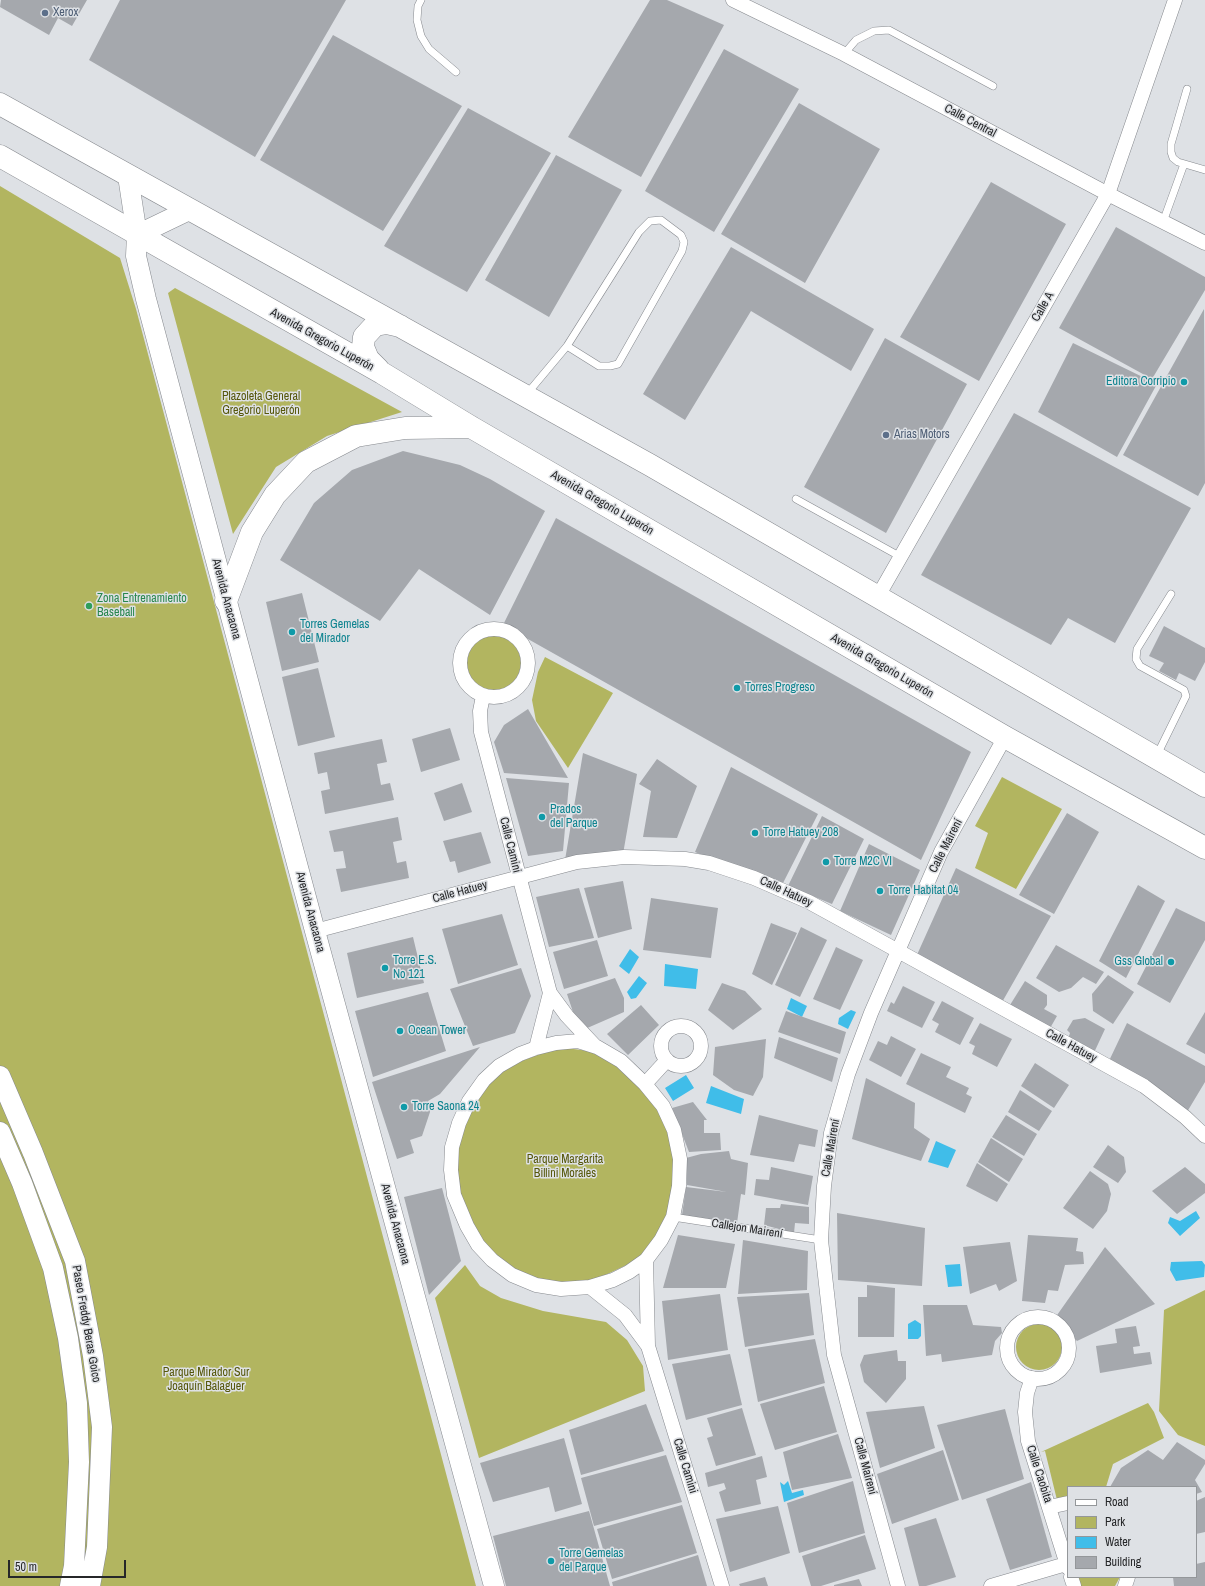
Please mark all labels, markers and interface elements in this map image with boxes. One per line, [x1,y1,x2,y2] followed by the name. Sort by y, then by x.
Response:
[53,6,78,20] place label: Xerox
[40,8,50,18] marker: Xerox
[942,101,998,141] street label: Calle Central
[1029,290,1057,324] street label: Calle A
[268,305,376,375] street label: Avenida Gregorio Luperón
[1106,375,1176,389] place label: Editora Corripio
[1179,377,1189,387] marker: Editora Corripio
[222,390,300,418] park label: Plazoleta General Gregorio Luperón
[894,428,950,442] place label: Arias Motors
[881,430,891,440] marker: Arias Motors
[548,468,656,538] street label: Avenida Gregorio Luperón
[208,557,244,641] street label: Avenida Anacaona
[97,592,187,620] place label: Zona Entrenamiento Baseball
[84,601,94,611] marker: Zona Entrenamiento Baseball
[300,618,369,646] place label: Torres Gemelas del Mirador
[287,627,297,637] marker: Torres Gemelas del Mirador
[828,631,936,701] street label: Avenida Gregorio Luperón
[745,681,815,695] place label: Torres Progreso
[732,683,742,693] marker: Torres Progreso
[550,803,598,831] place label: Prados del Parque
[537,812,547,822] marker: Prados del Parque
[496,816,524,874] street label: Calle Camini
[926,817,966,875] street label: Calle Mairení
[763,826,838,840] place label: Torre Hatuey 208
[750,828,760,838] marker: Torre Hatuey 208
[834,855,892,869] place label: Torre M2C VI
[821,857,831,867] marker: Torre M2C VI
[292,870,328,954] street label: Avenida Anacaona
[757,874,815,910] street label: Calle Hatuey
[431,878,489,906] street label: Calle Hatuey
[888,884,959,898] place label: Torre Habitat 04
[875,886,885,896] marker: Torre Habitat 04
[393,954,437,982] place label: Torre E.S. No 121
[1114,955,1163,969] place label: Gss Global
[1166,957,1176,967] marker: Gss Global
[380,963,390,973] marker: Torre E.S. No 121
[408,1024,466,1038] place label: Ocean Tower
[395,1026,405,1036] marker: Ocean Tower
[1043,1026,1099,1066] street label: Calle Hatuey
[412,1100,479,1114] place label: Torre Saona 24
[399,1102,409,1112] marker: Torre Saona 24
[819,1118,843,1178] street label: Calle Mairení
[527,1153,603,1181] park label: Parque Margarita Billini Morales
[377,1182,413,1266] street label: Avenida Anacaona
[710,1216,784,1242] street label: Callejon Mairení
[69,1264,103,1384] street label: Paseo Freddy Beras Goico
[163,1366,249,1394] park label: Parque Mirador Sur Joaquín Balaguer
[850,1436,880,1496] street label: Calle Mairení
[670,1437,700,1495] street label: Calle Camini
[1023,1443,1055,1505] street label: Calle Caobita
[1067,1486,1197,1578] legend
[1105,1494,1129,1510] text: Road
[1105,1514,1125,1530] text: Park
[1105,1534,1131,1550] text: Water
[559,1547,624,1575] place label: Torre Gemelas del Parque
[10,1552,128,1578] scale bar
[1105,1554,1141,1570] text: Building
[546,1556,556,1566] marker: Torre Gemelas del Parque
[15,1559,37,1575] text: 50 m

